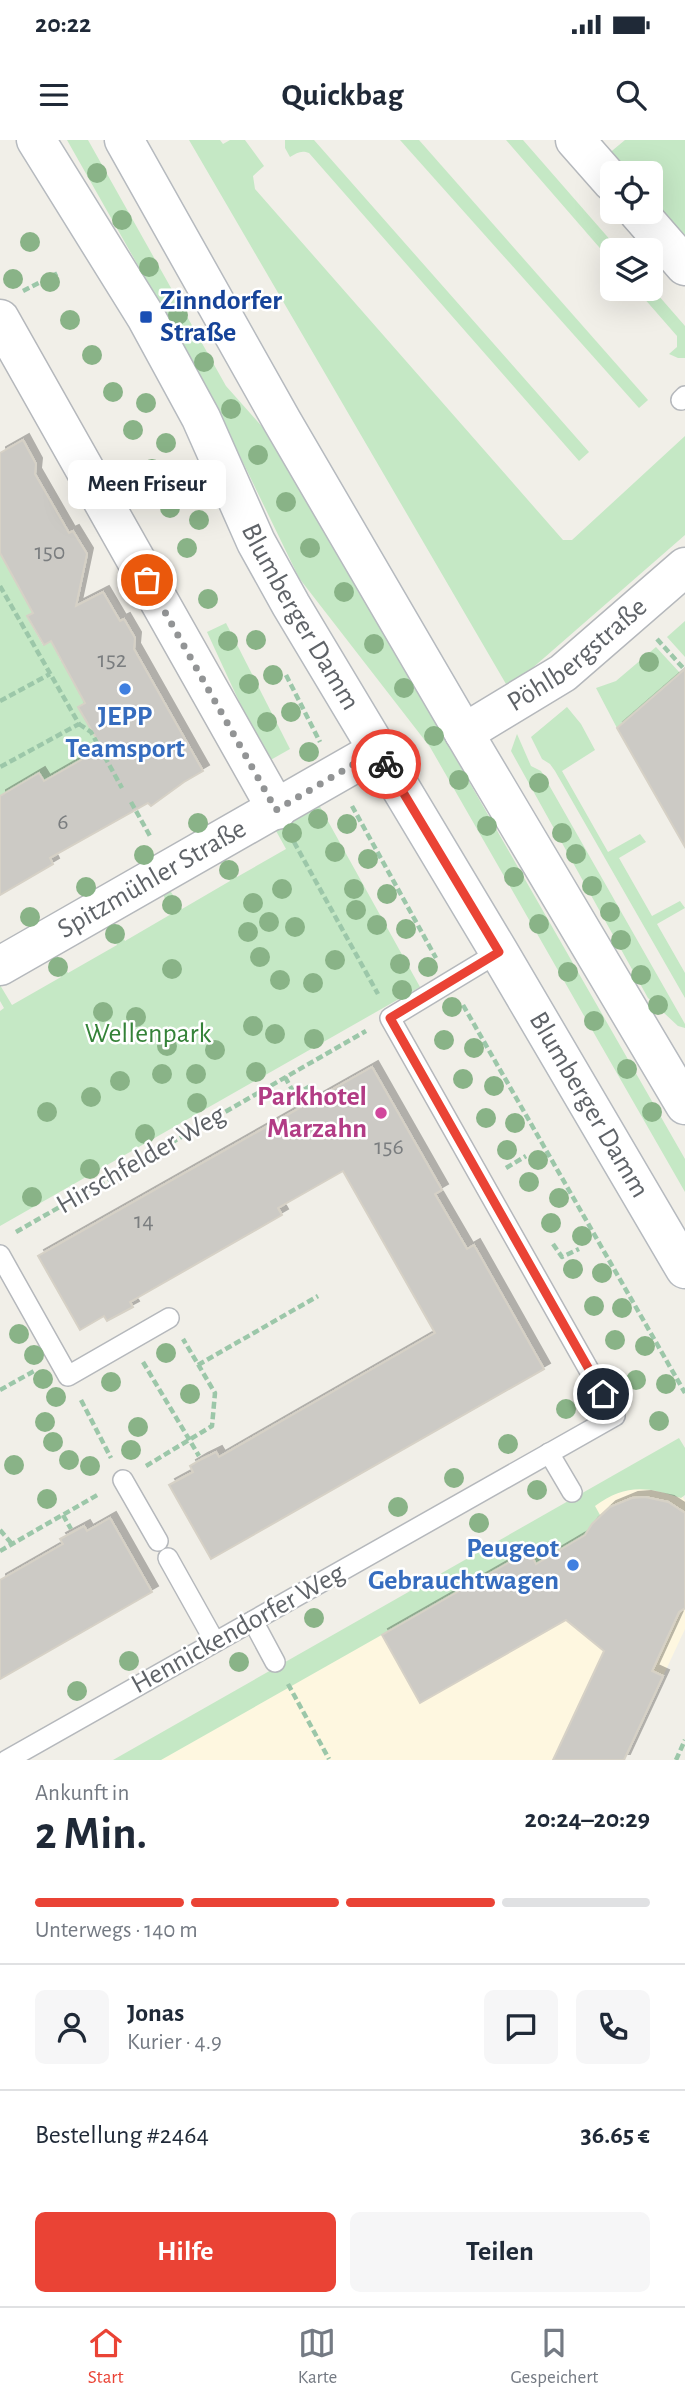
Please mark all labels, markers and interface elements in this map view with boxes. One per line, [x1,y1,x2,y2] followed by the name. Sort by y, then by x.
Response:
[35,11,91,37] text: 20:22
[35,76,73,114] icon: menu
[612,76,650,114] icon: search
[282,79,403,111] text: Quickbag
[600,161,663,301] map controls
[600,161,663,224] button: locate
[600,238,663,301] button: layers
[160,287,282,347] place label: Zinndorfer Straße
[138,309,154,325] marker: Zinndorfer Straße
[68,461,226,510] callout: Meen Friseur
[88,473,206,496] text: Meen Friseur
[236,520,365,715] street label: Blumberger Damm
[35,540,65,564] house number: 150
[117,550,177,610] pin
[128,561,166,599] icon: bag
[503,593,652,717] street label: Pöhlbergstraße
[97,648,127,672] house number: 152
[117,681,133,697] marker: JEPP Teamsport
[65,703,185,763] place label: JEPP Teamsport
[351,729,421,799] courier
[367,745,405,783] icon: bike
[57,810,69,834] house number: 6
[53,814,251,944] street label: Spitzmühler Straße
[523,1007,654,1203] street label: Blumberger Damm
[85,1020,212,1048] park label: Wellenpark
[257,1083,367,1143] place label: Parkhotel Marzahn
[52,1100,230,1219] street label: Hirschfelder Weg
[373,1105,389,1121] marker: Parkhotel Marzahn
[374,1135,404,1159] house number: 156
[134,1209,154,1233] house number: 14
[573,1364,633,1424] pin
[584,1375,622,1413] icon: home
[368,1535,560,1595] place label: Peugeot Gebrauchtwagen
[565,1557,581,1573] marker: Peugeot Gebrauchtwagen
[127,1559,350,1699] street label: Hennickendorfer Weg
[35,1782,129,1805] text: Ankunft in
[524,1806,650,1832] text: 20:24–20:29
[35,1811,147,1857] text: 2 Min.
[35,1919,198,1942] text: Unterwegs · 140 m
[35,1990,109,2064] button: person
[484,1990,558,2064] button: chat
[576,1990,650,2064] button: phone
[127,2000,184,2026] text: Jonas
[127,2031,222,2054] text: Kurier · 4.9
[35,2122,209,2148] text: Bestellung #2464
[580,2122,650,2148] text: 36.65 €
[35,2212,336,2292] button: Hilfe
[350,2212,650,2292] button: Teilen
[87,2324,125,2389] tab: Start
[298,2324,337,2389] tab: Karte
[510,2324,598,2389] tab: Gespeichert

